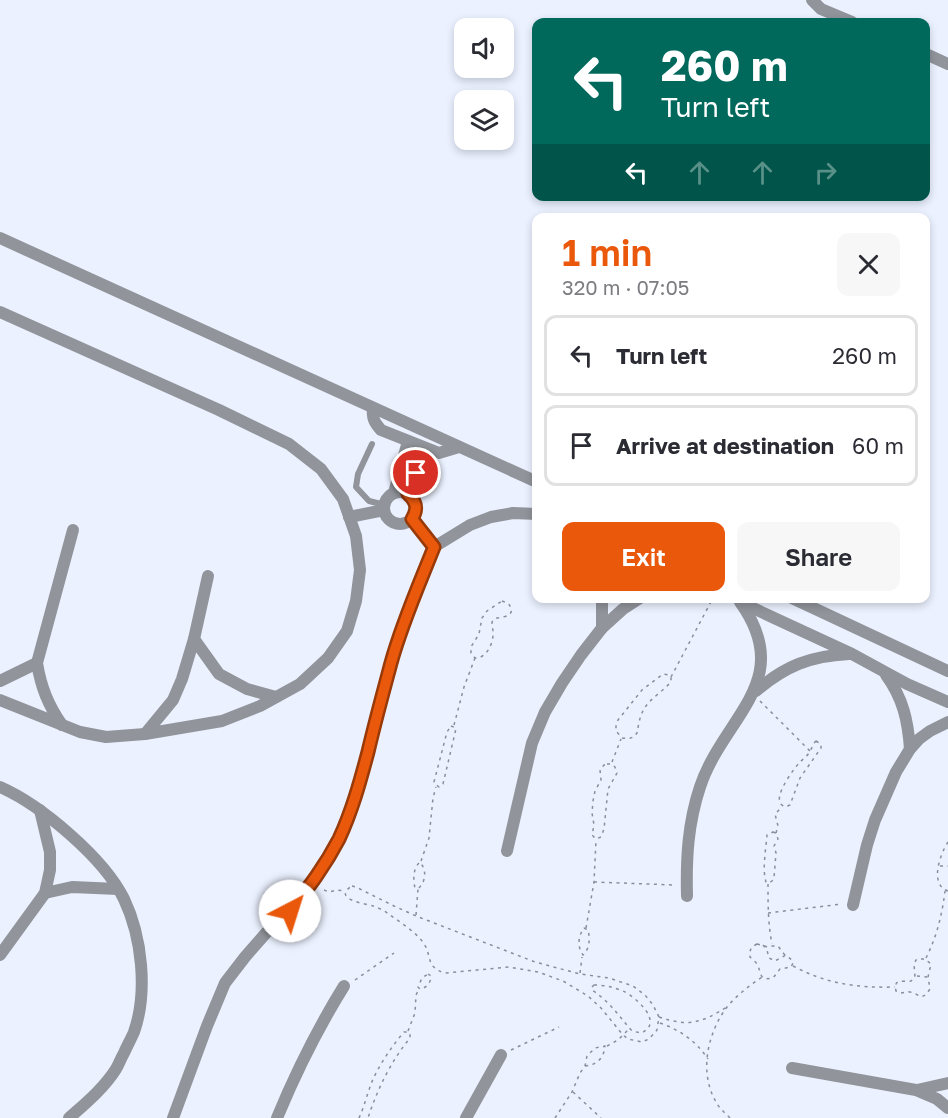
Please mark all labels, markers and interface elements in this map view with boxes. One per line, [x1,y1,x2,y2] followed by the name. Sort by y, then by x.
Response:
[454,18,514,150] map controls
[454,18,514,78] button: sound
[661,40,788,90] text: 260 m
[562,42,640,120] icon: left
[454,90,514,150] button: layers
[661,91,770,123] text: Turn left
[620,156,653,189] icon: left
[683,156,716,189] icon: ahead
[746,156,779,189] icon: ahead
[809,156,842,189] icon: right
[562,231,652,274] text: 1 min
[837,233,900,296] button: close
[562,275,689,299] text: 320 m · 07:05
[565,339,598,372] icon: left
[616,342,707,369] text: Turn left
[832,342,897,369] text: 260 m
[565,429,598,462] icon: arrive
[616,432,834,459] text: Arrive at destination
[852,432,904,459] text: 60 m
[390,447,441,498] pin
[399,456,432,489] icon: arrive
[562,522,725,591] button: Exit
[737,522,900,591] button: Share
[258,879,322,943] position arrow

